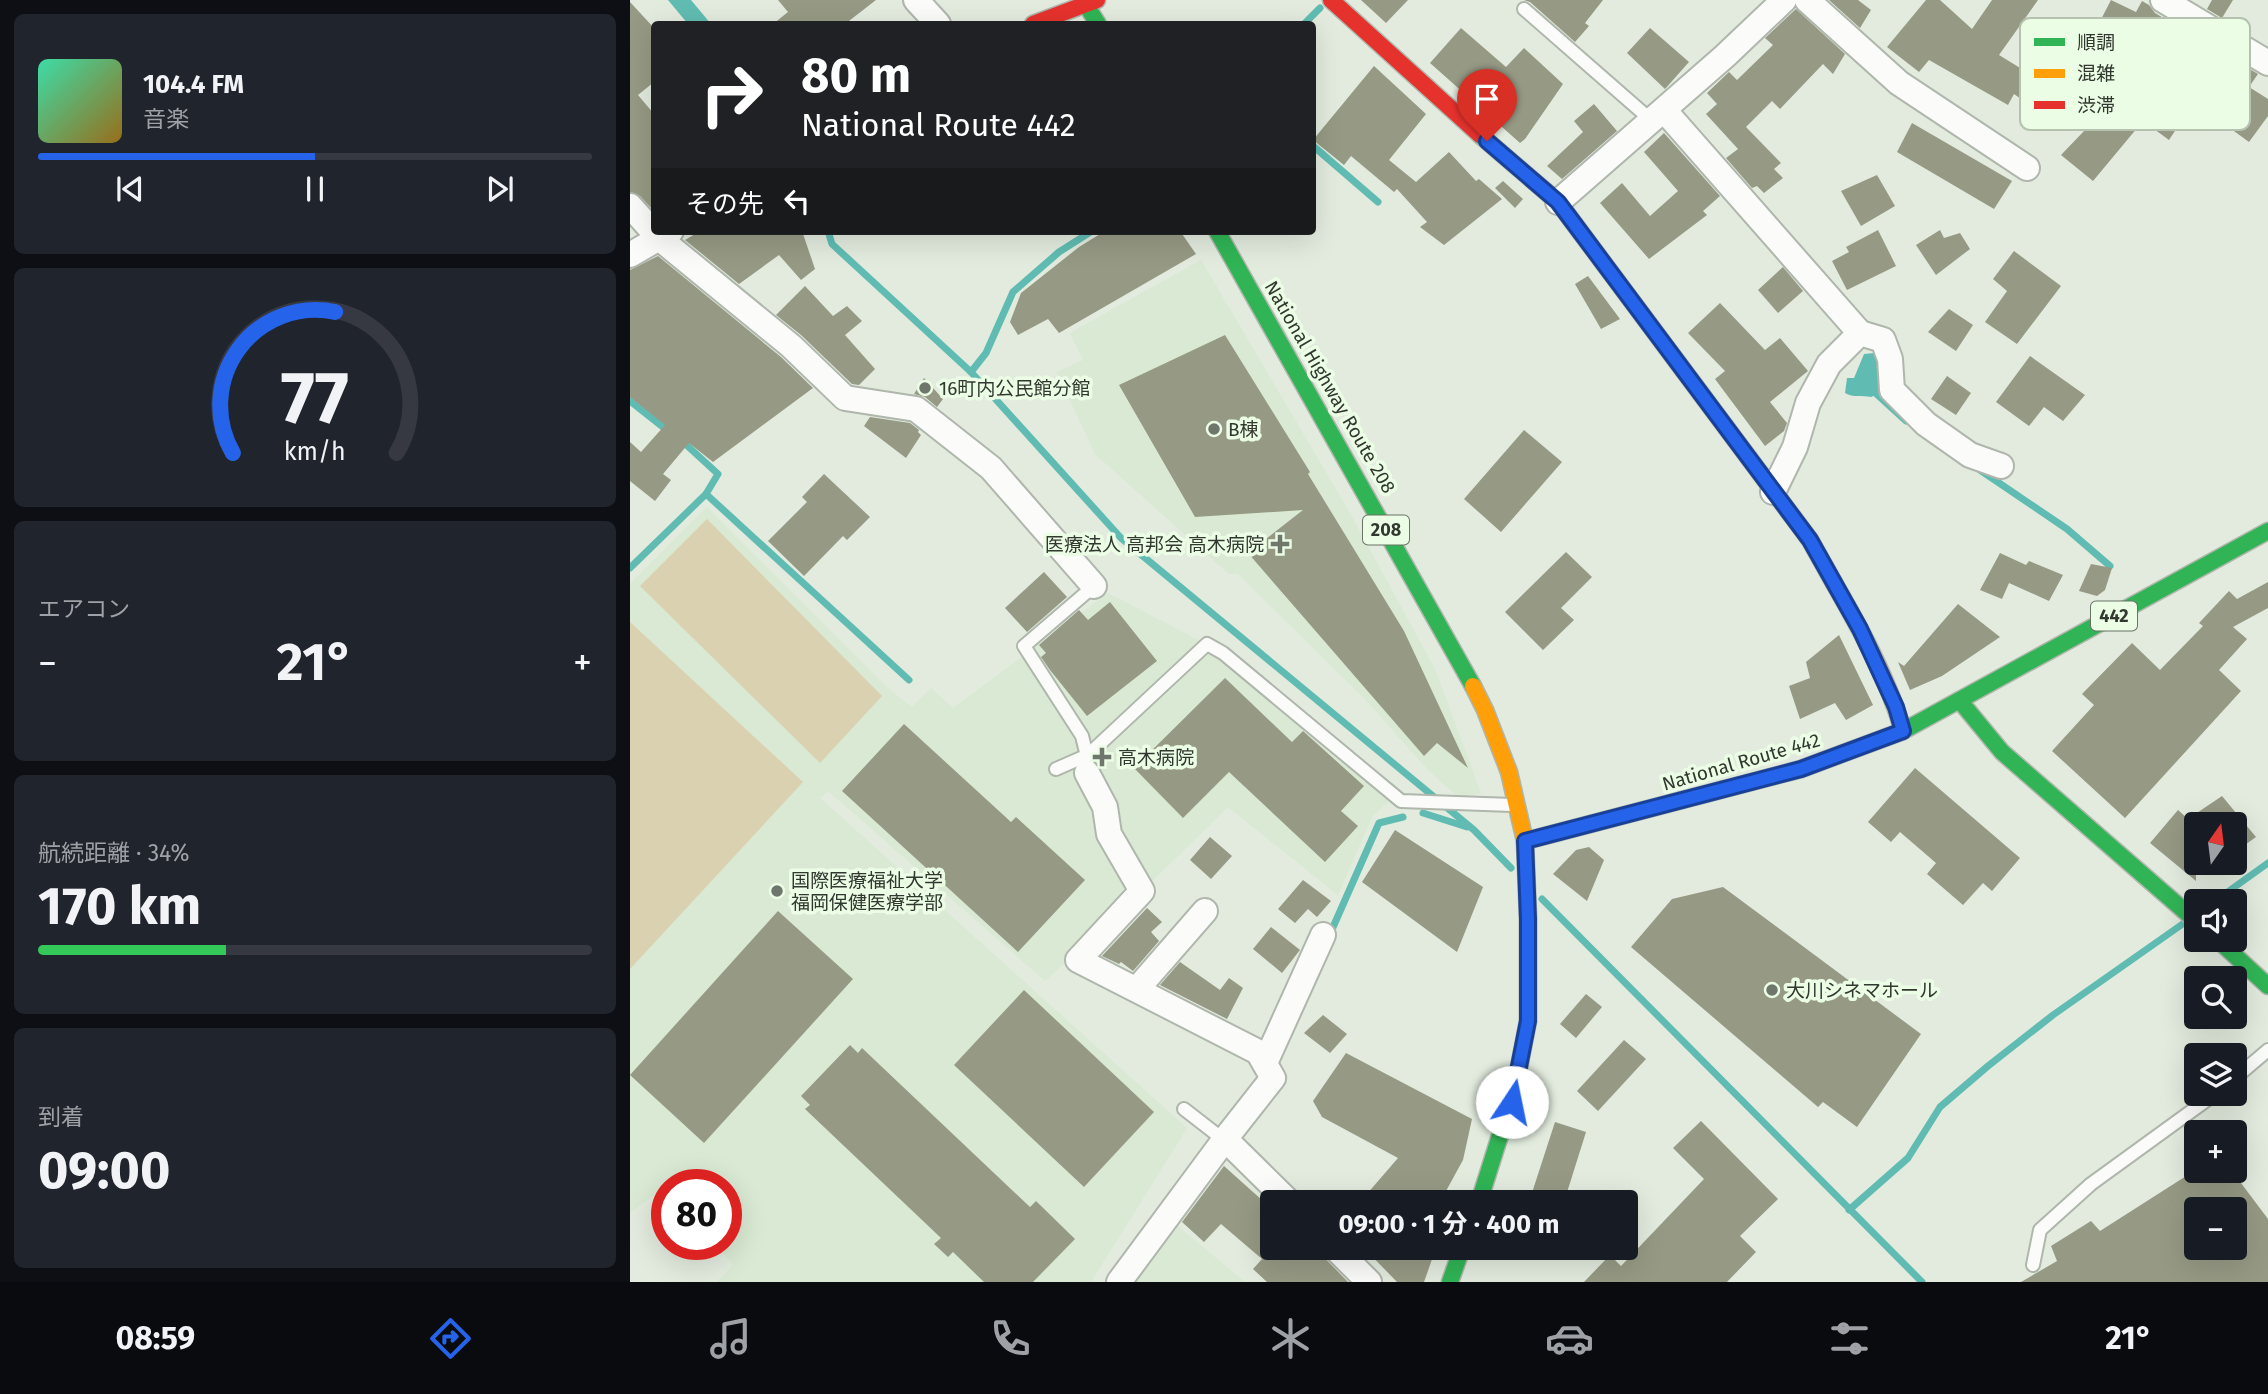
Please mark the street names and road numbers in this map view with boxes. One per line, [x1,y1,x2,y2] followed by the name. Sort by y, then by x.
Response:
[1260,277,1400,497] street label: National Highway Route 208
[1363,516,1409,544] road number: 208
[2091,602,2137,630] road number: 442
[1659,728,1823,796] street label: National Route 442

